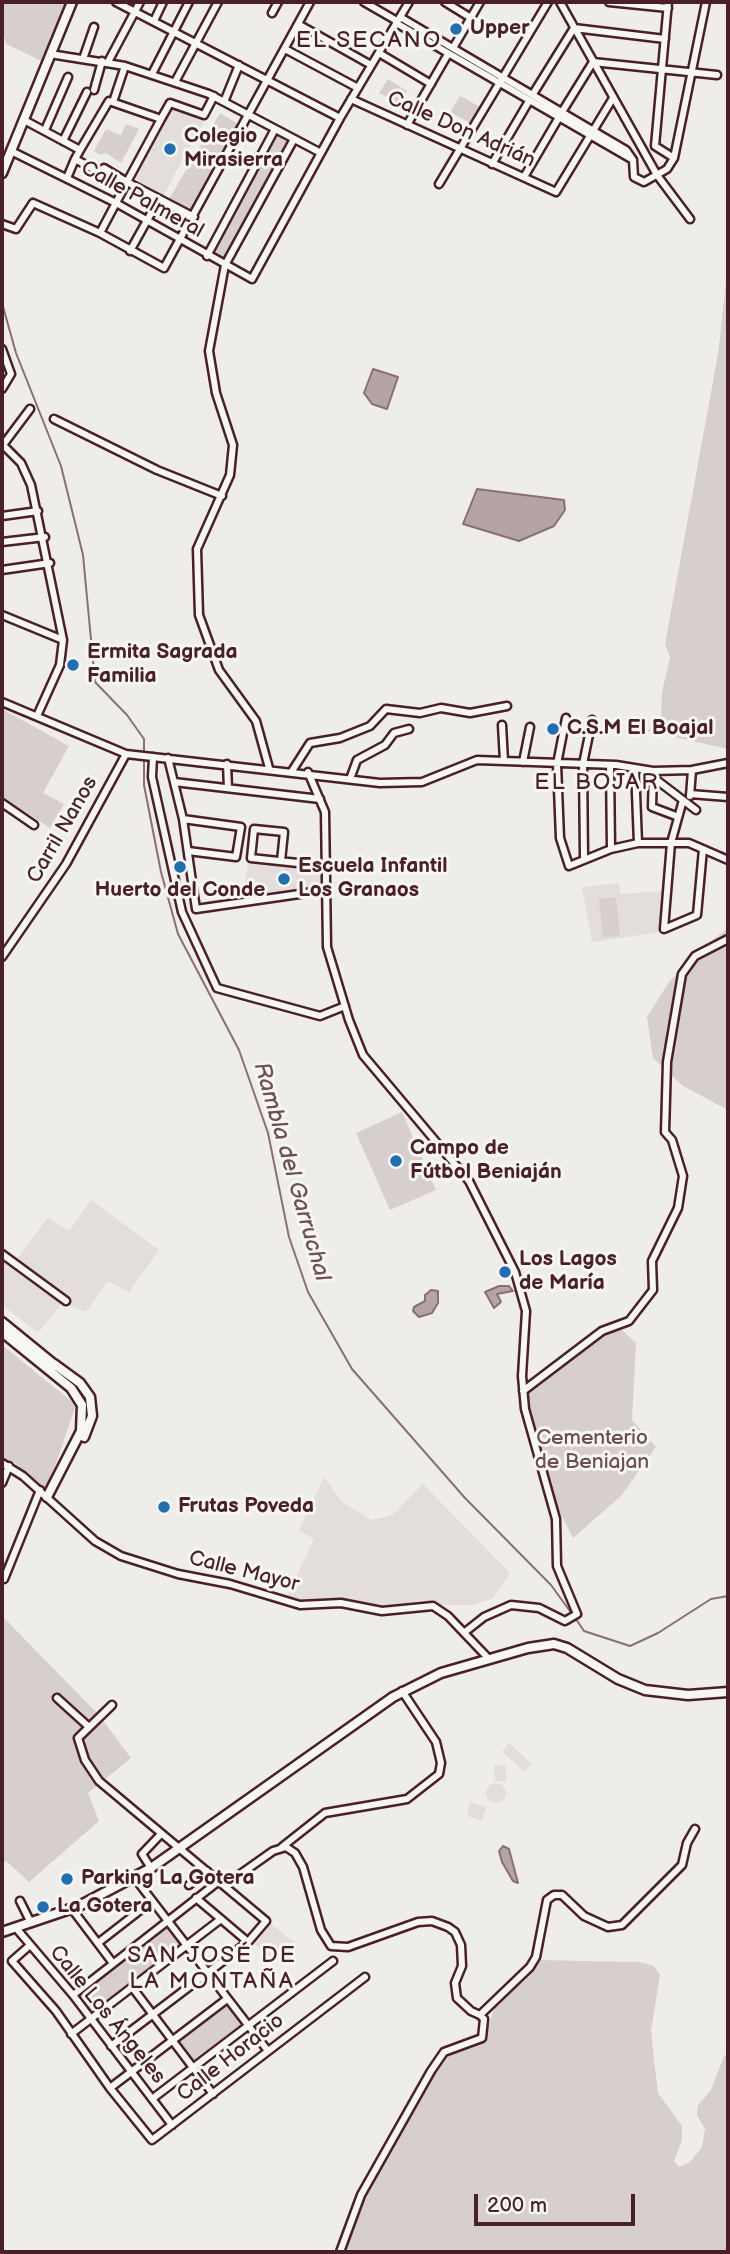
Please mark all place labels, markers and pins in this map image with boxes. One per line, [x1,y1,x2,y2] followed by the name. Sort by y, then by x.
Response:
[470,16,530,42] place label: Upper
[448,21,464,37] marker: Upper
[184,124,283,174] place label: Colegio Mirasierra
[162,141,178,157] marker: Colegio Mirasierra
[87,640,237,690] place label: Ermita Sagrada Familia
[65,657,81,673] marker: Ermita Sagrada Familia
[567,716,713,742] place label: C.S.M El Boajal
[545,721,561,737] marker: C.S.M El Boajal
[298,854,447,904] place label: Escuela Infantil Los Granaos
[172,859,188,875] marker: Huerto del Conde
[276,871,292,887] marker: Escuela Infantil Los Granaos
[95,878,265,904] place label: Huerto del Conde
[410,1136,562,1186] place label: Campo de Fútbol Beniaján
[388,1153,404,1169] marker: Campo de Fútbol Beniaján
[519,1247,617,1297] place label: Los Lagos de María
[497,1264,513,1280] marker: Los Lagos de María
[178,1494,314,1520] place label: Frutas Poveda
[156,1499,172,1515] marker: Frutas Poveda
[81,1866,255,1892] place label: Parking La Gotera
[59,1871,75,1887] marker: Parking La Gotera
[57,1894,153,1920] place label: La Gotera
[35,1899,51,1915] marker: La Gotera

